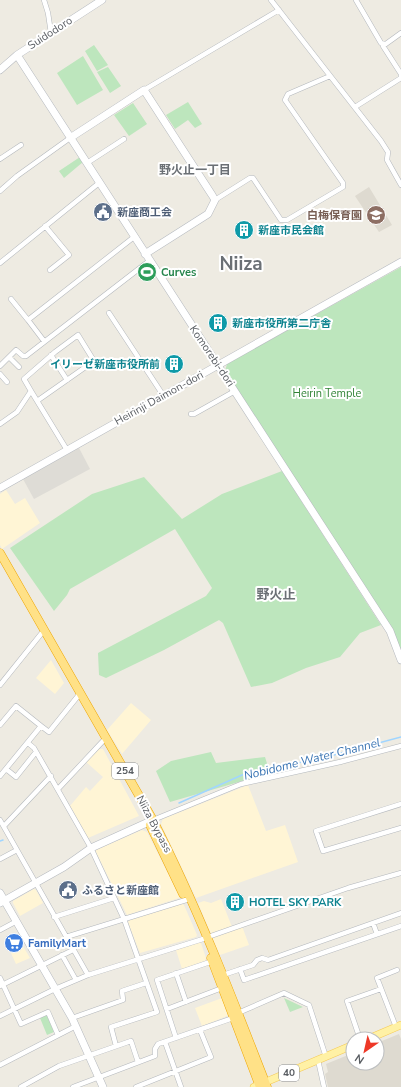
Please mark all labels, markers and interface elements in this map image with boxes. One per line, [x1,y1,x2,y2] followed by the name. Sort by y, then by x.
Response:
[25,13,75,53] street label: Suidodoro
[159,162,231,178] district label: 野火止一丁目
[92,201,114,223] public building icon: 新座商工会
[365,204,387,226] school or university icon: 白梅保育園
[117,205,172,220] place label: 新座商工会
[307,208,362,223] place label: 白梅保育園
[233,219,255,241] building icon: 新座市民会館
[258,223,324,238] place label: 新座市民会館
[219,251,263,277] district label: Niiza
[136,261,158,283] sports icon: Curves
[161,265,196,280] place label: Curves
[207,312,229,334] building icon: 新座市役所第二庁舎
[232,316,332,331] place label: 新座市役所第二庁舎
[186,322,238,390] street label: Komorebi-dori
[163,353,185,375] building icon: イリーゼ新座市役所前
[50,357,160,372] place label: イリーゼ新座市役所前
[112,367,206,429] street label: Heirinji Daimon-dori
[293,386,362,401] park label: Heirin Temple
[256,586,296,604] district label: 野火止
[242,734,382,784] water label: Nobidome Water Channel
[112,763,138,779] road number: 254
[133,793,175,855] street label: Niiza Bypass
[57,879,79,901] public building icon: ふるさと新座館
[82,883,159,898] place label: ふるさと新座館
[224,891,246,913] building icon: HOTEL SKY PARK
[249,895,342,910] place label: HOTEL SKY PARK
[3,932,25,954] supermarket icon: FamilyMart
[28,936,87,951] place label: FamilyMart
[345,1031,385,1071] north arrow
[352,1050,367,1067] text: N
[279,1065,299,1081] road number: 40

